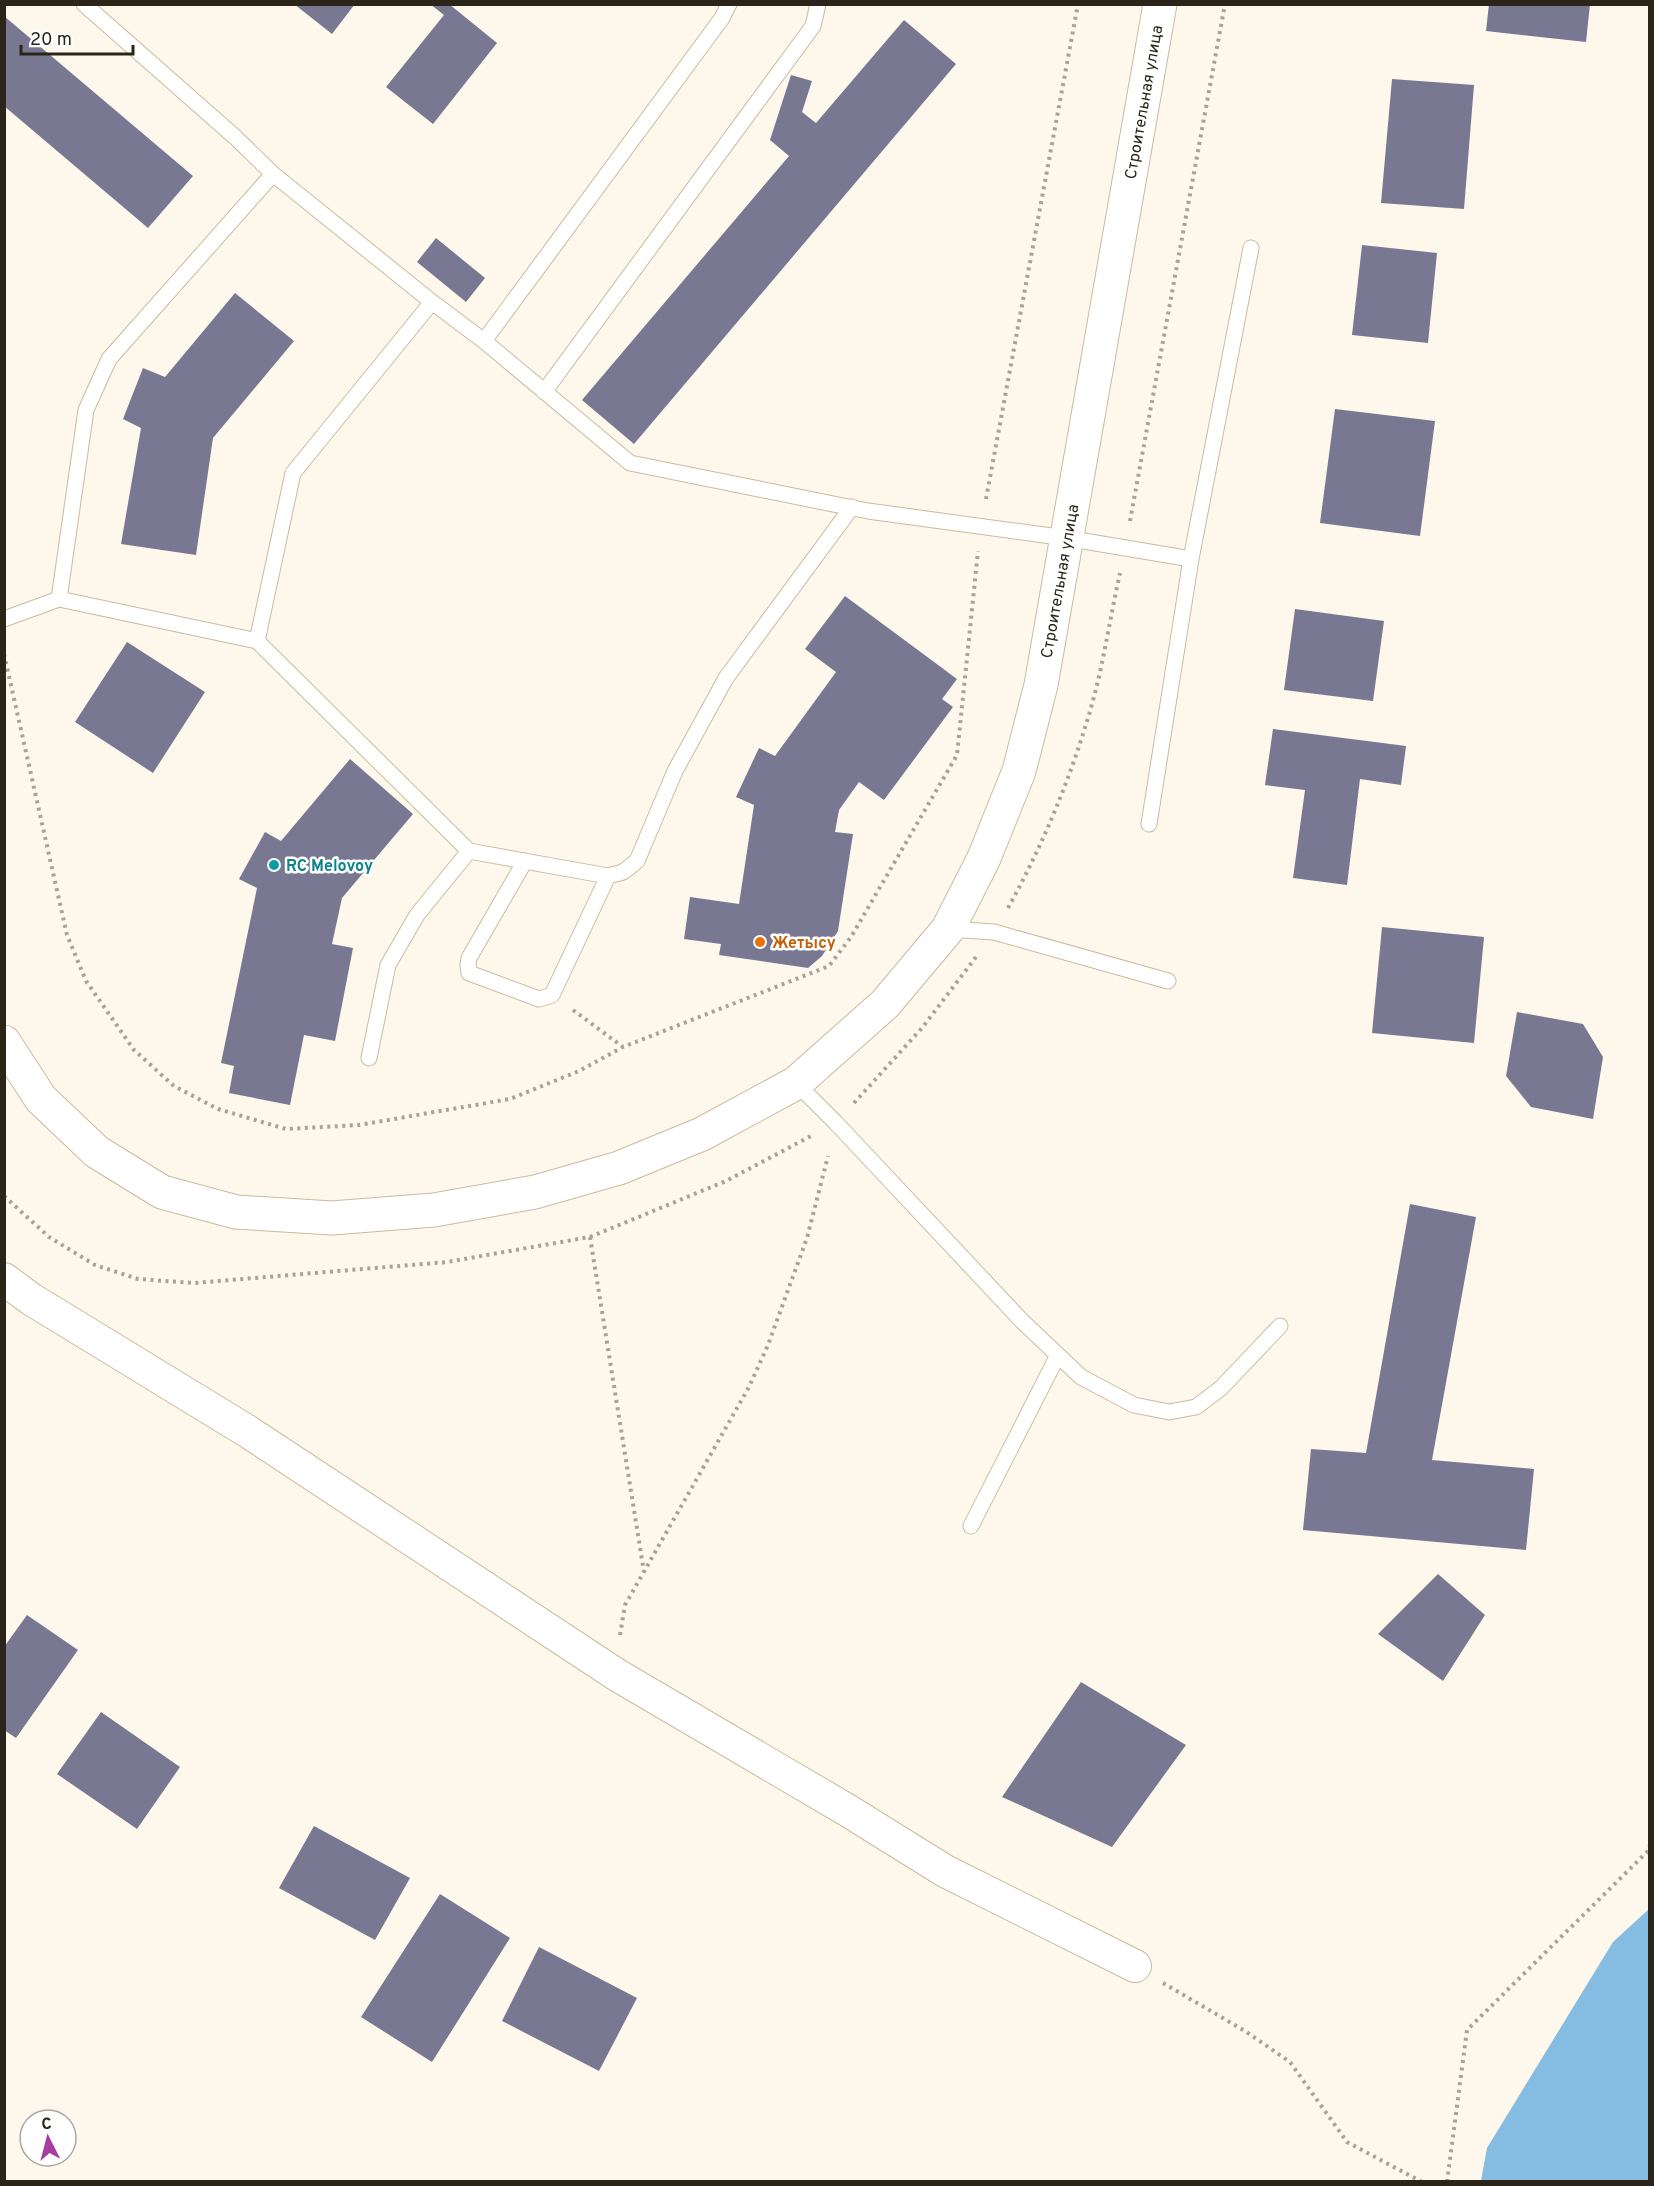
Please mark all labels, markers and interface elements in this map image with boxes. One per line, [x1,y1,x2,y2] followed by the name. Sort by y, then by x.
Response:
[21,18,134,56] scale bar
[1122,24,1168,181] street label: Строительная улица
[30,29,72,52] text: 20 m
[1038,503,1084,660] street label: Строительная улица
[286,857,373,877] place label: RC Melovoy
[267,858,281,872] marker: RC Melovoy
[772,934,836,954] place label: Жетысу
[753,935,767,949] marker: Жетысу
[18,2108,78,2168] north arrow
[41,2115,53,2136] text: С

